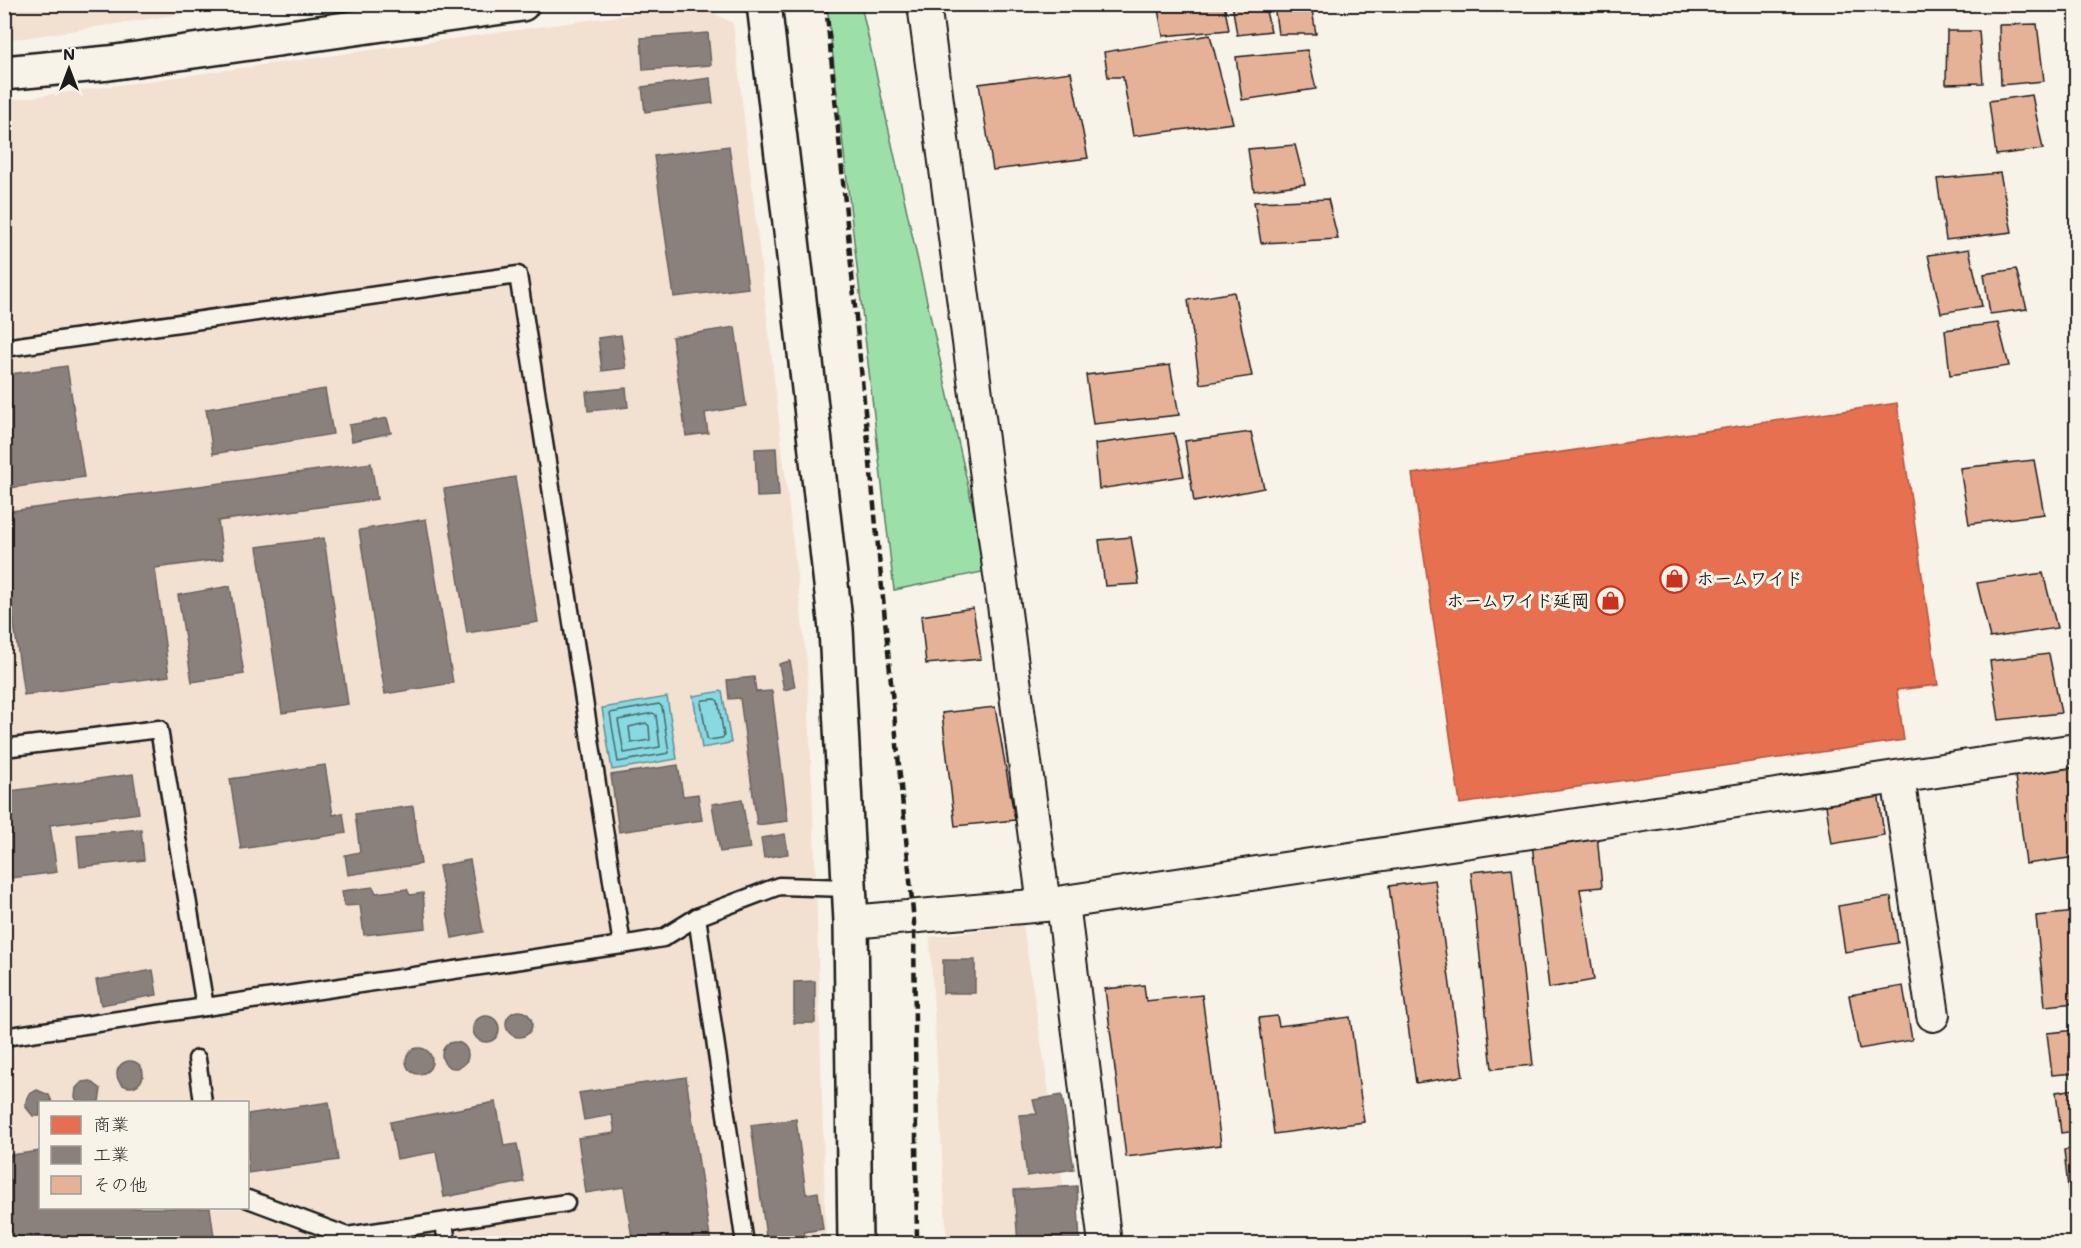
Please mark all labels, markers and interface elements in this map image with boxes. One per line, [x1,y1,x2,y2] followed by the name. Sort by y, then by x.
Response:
[39,39,99,99] north arrow
[63,43,75,64] text: N
[1659,563,1691,595] shop icon: ホームワイド
[1696,566,1803,590] place label: ホームワイド
[1594,585,1626,617] shop icon: ホームワイド延岡
[1446,588,1589,612] place label: ホームワイド延岡
[39,1101,249,1209] legend
[93,1112,129,1136] text: 商業
[93,1142,129,1166] text: 工業
[93,1172,147,1196] text: その他

